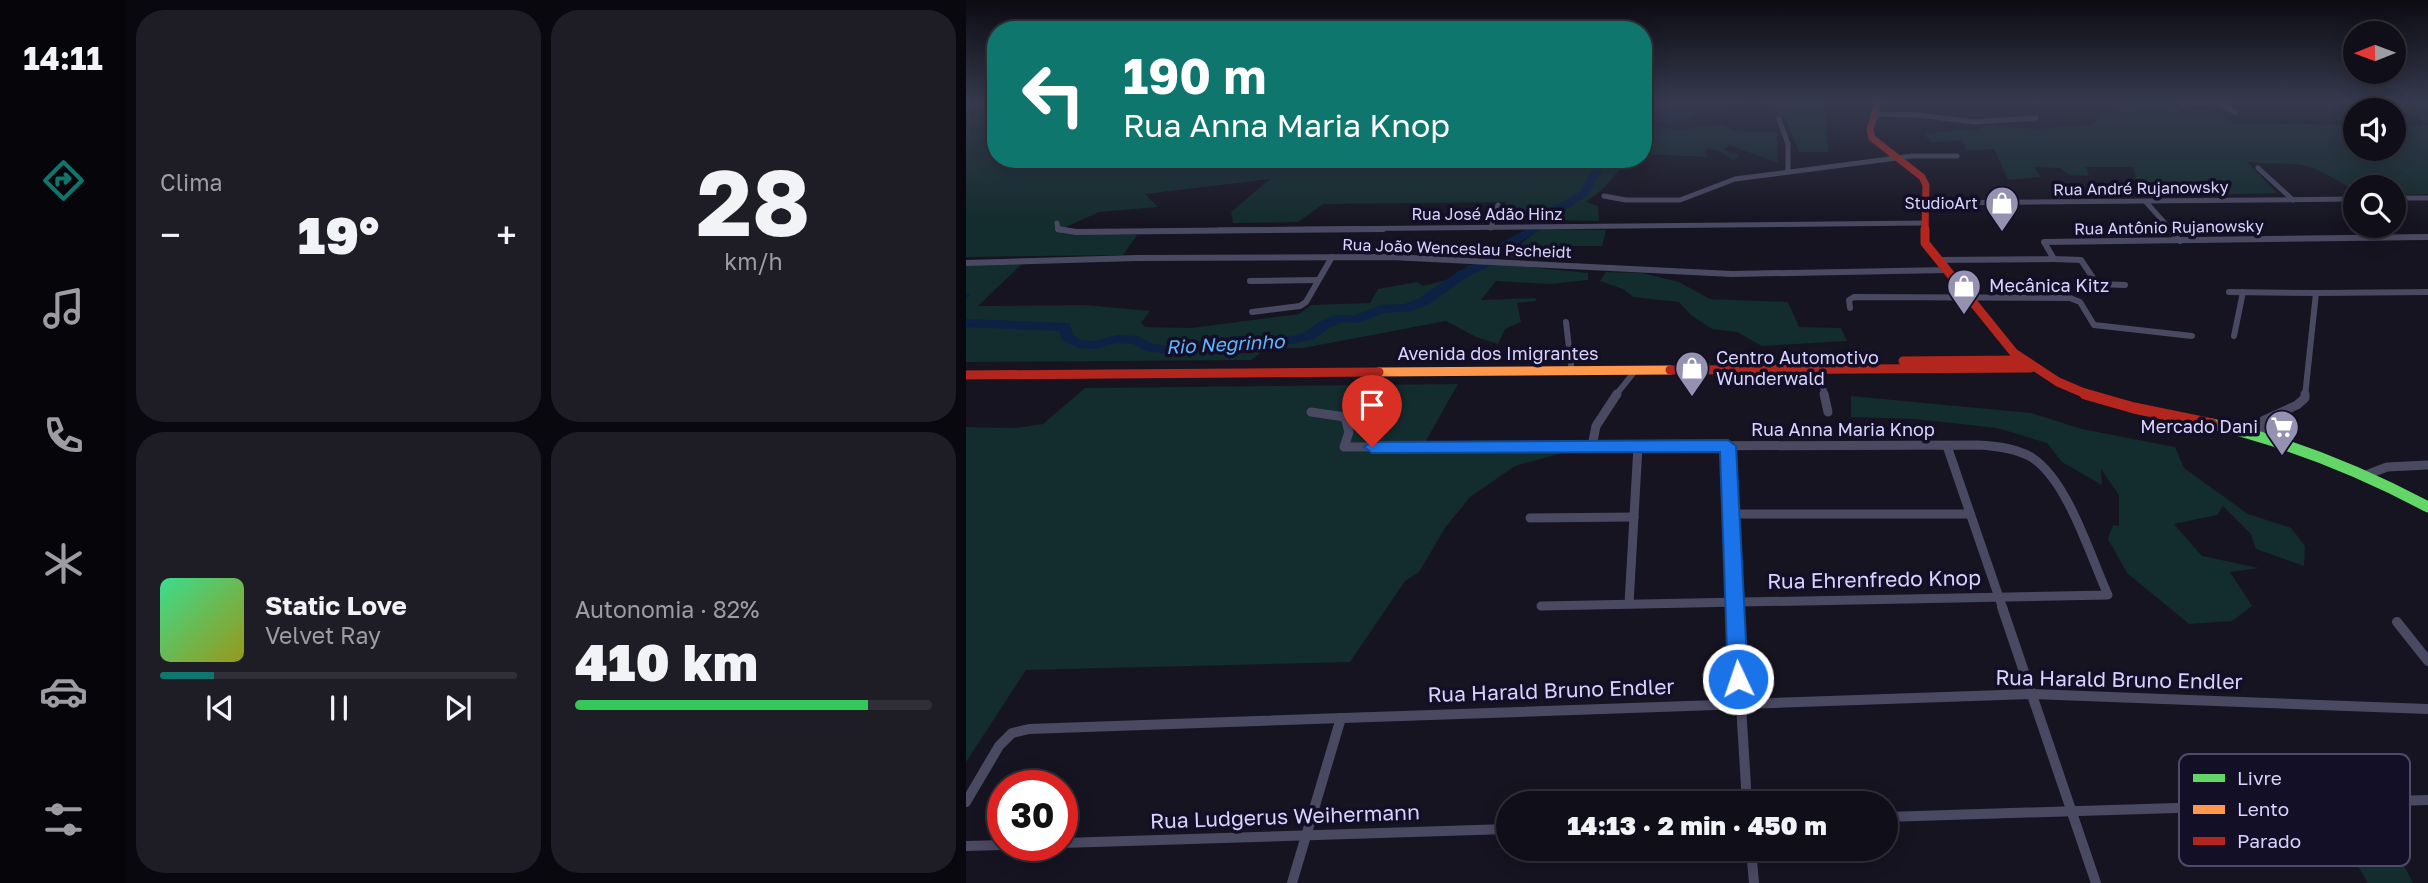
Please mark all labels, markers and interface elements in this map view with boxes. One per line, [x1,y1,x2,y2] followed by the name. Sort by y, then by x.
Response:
[2343,21,2406,84] north arrow
[2343,21,2406,238] map controls
[23,39,103,77] text: 14:11
[1123,46,1266,105] text: 190 m
[1008,49,1099,140] icon: left
[2343,98,2406,161] button: sound
[1123,106,1450,144] text: Rua Anna Maria Knop
[697,147,810,256] text: 28
[39,156,88,205] icon: directions
[160,168,223,196] text: Clima
[2343,175,2406,238] button: search
[2053,176,2229,200] street label: Rua André Rujanowsky
[1983,184,2021,233] shop icon: StudioArt
[1905,193,1978,213] place label: StudioArt
[298,203,379,265] text: 19°
[1411,204,1563,224] street label: Rua José Adão Hinz
[160,212,181,257] text: −
[496,212,517,257] text: +
[2074,215,2264,239] street label: Rua Antônio Rujanowsky
[1342,234,1572,262] street label: Rua João Wenceslau Pscheidt
[724,247,783,275] text: km/h
[1945,267,1983,316] shop icon: Mecânica Kitz
[1989,274,2109,296] place label: Mecânica Kitz
[39,284,88,333] icon: music
[1165,329,1286,358] water label: Rio Negrinho
[1397,342,1599,364] street label: Avenida dos Imigrantes
[1716,346,1879,389] place label: Centro Automotivo Wunderwald
[1673,349,1711,398] shop icon: Centro Automotivo Wunderwald
[1342,375,1402,447] pin
[1353,386,1391,424] icon: arrive
[2263,408,2301,457] supermarket icon: Mercado Dani
[39,411,88,460] icon: phone
[2140,415,2258,437] place label: Mercado Dani
[1751,418,1935,440] street label: Rua Anna Maria Knop
[39,539,88,588] icon: climate
[1767,564,1981,594] street label: Rua Ehrenfredo Knop
[265,590,407,621] text: Static Love
[575,595,759,623] text: Autonomia · 82%
[265,621,381,649] text: Velvet Ray
[575,630,758,692] text: 410 km
[1701,642,1775,716] position arrow
[1995,664,2243,694] street label: Rua Harald Bruno Endler
[39,667,88,716] icon: car
[1427,673,1675,707] street label: Rua Harald Bruno Endler
[201,689,239,727] icon: previous
[320,689,358,727] icon: pause
[439,689,477,727] icon: next
[2179,754,2410,866] legend
[2237,766,2282,789] text: Livre
[987,770,1078,861] speed limit sign: 30
[39,795,88,844] icon: filters
[2237,797,2289,820] text: Lento
[1150,798,1420,834] street label: Rua Ludgerus Weihermann
[1567,810,1827,841] text: 14:13 · 2 min · 450 m
[2237,829,2301,852] text: Parado

